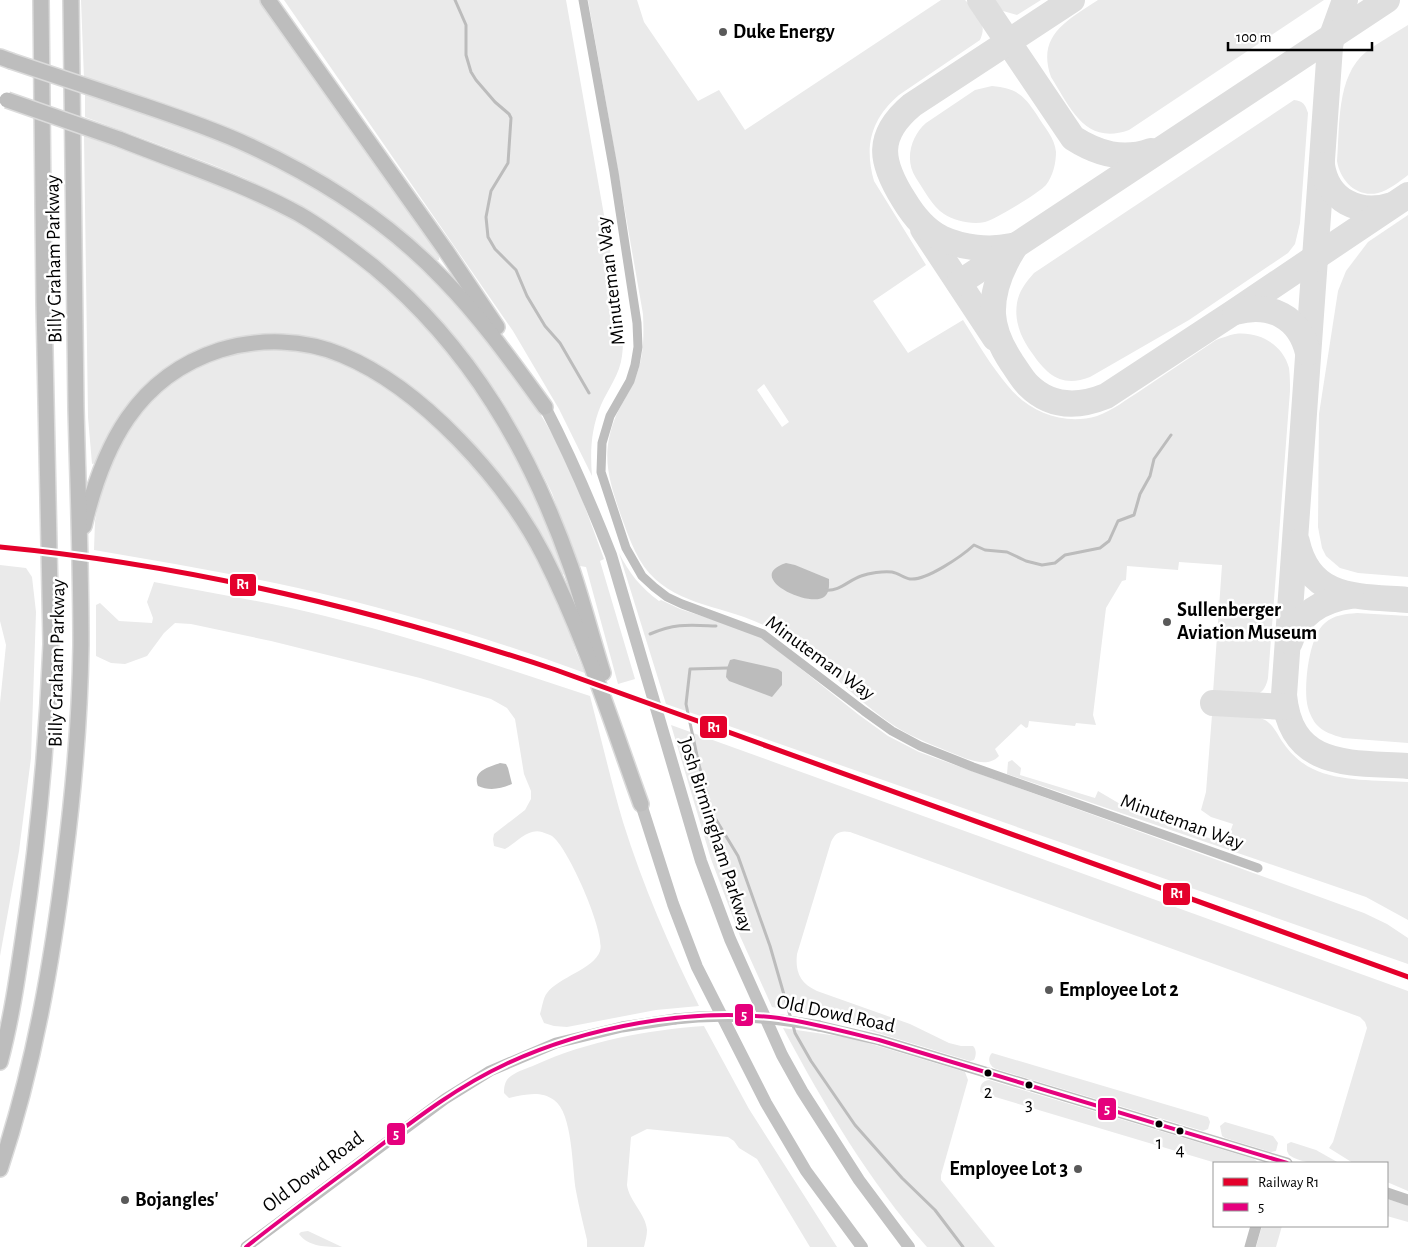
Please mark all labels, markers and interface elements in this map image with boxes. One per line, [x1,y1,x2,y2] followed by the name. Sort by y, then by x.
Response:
[1228,20,1372,52] scale bar
[733,22,835,42] place label: Duke Energy
[717,26,729,38] marker: Duke Energy
[1236,30,1271,45] text: 100 m
[43,174,65,343] street label: Billy Graham Parkway
[593,215,629,346] street label: Minuteman Way
[229,573,257,597] line badge: R1
[46,578,68,747] street label: Billy Graham Parkway
[236,578,250,592] text: R1
[1177,600,1317,643] place label: Sullenberger Aviation Museum
[762,612,879,704] street label: Minuteman Way
[1161,616,1173,628] marker: Sullenberger Aviation Museum
[699,715,728,739] line badge: R1
[707,721,721,735] text: R1
[675,735,757,935] street label: Josh Birmingham Parkway
[1118,790,1247,854] street label: Minuteman Way
[1162,882,1191,906] line badge: R1
[1170,887,1184,901] text: R1
[1059,980,1179,1000] place label: Employee Lot 2
[1043,984,1055,996] marker: Employee Lot 2
[775,992,897,1036] street label: Old Dowd Road
[734,1003,754,1027] line badge: 5
[741,1009,747,1023] text: 5
[983,1068,993,1078] marker: 2
[1024,1080,1034,1090] marker: 3
[984,1083,993,1102] place label: 2
[1025,1095,1033,1114] place label: 3
[1097,1097,1117,1121] line badge: 5
[1104,1103,1110,1117] text: 5
[1154,1119,1164,1129] marker: 1
[386,1122,406,1146] line badge: 5
[1175,1126,1185,1136] marker: 4
[259,1128,367,1216] street label: Old Dowd Road
[393,1128,399,1142] text: 5
[1156,1134,1162,1153] place label: 1
[1175,1141,1185,1160] place label: 4
[949,1159,1068,1179] place label: Employee Lot 3
[1213,1162,1388,1227] legend
[1072,1163,1084,1175] marker: Employee Lot 3
[1258,1175,1319,1190] text: Railway R1
[135,1190,219,1210] place label: Bojangles'
[119,1194,131,1206] marker: Bojangles'
[1258,1200,1264,1215] text: 5

